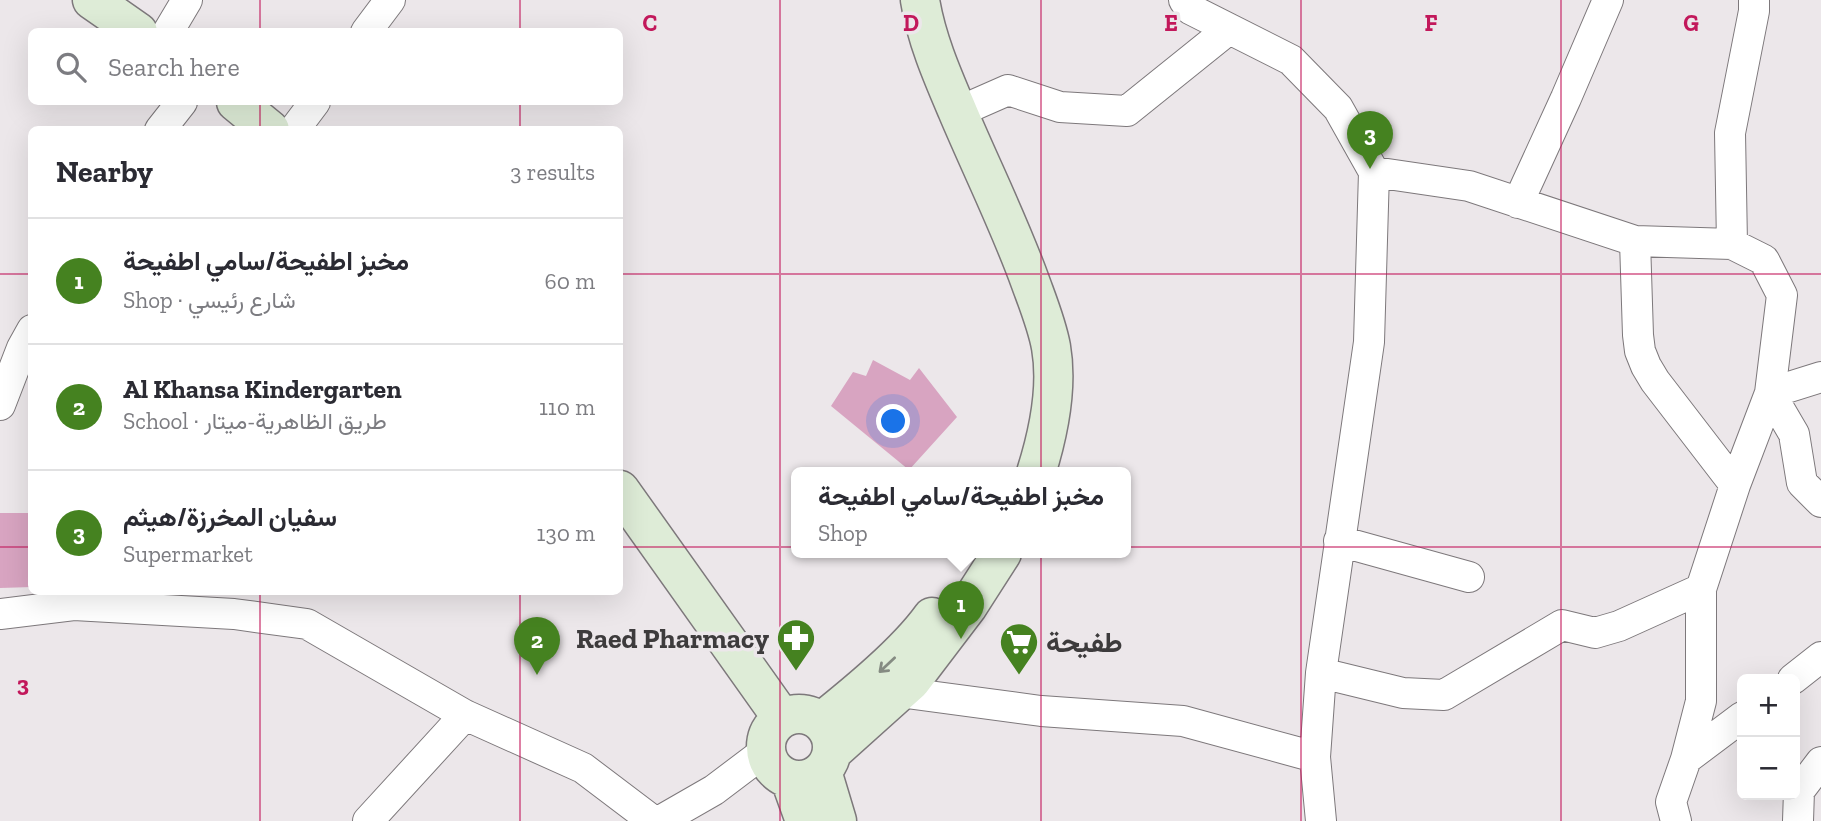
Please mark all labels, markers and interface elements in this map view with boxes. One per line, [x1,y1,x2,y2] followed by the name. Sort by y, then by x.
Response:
[643,9,657,37] text: C
[903,9,919,37] text: D
[1164,9,1178,37] text: E
[1424,9,1438,37] text: F
[1683,9,1699,37] text: G
[28,28,623,105] search box
[52,48,90,86] icon: search
[108,51,240,83] text: Search here
[1347,111,1393,169] pin: 3
[56,154,153,190] text: Nearby
[510,158,595,186] text: 3 results
[123,245,409,277] text: مخبز اطفيحة/سامي اطفيحة
[74,267,84,295] text: 1
[544,267,595,295] text: 60 m
[123,286,296,314] text: Shop · شارع رئيسي
[123,373,402,405] text: Al Khansa Kindergarten
[73,393,85,421] text: 2
[539,393,595,421] text: 110 m
[876,404,910,438] your location
[123,407,387,435] text: School · طريق الظاهرية-ميتار
[791,467,1131,558] popup
[818,480,1104,512] text: مخبز اطفيحة/سامي اطفيحة
[123,501,337,533] text: سفيان المخرزة/هيثم
[73,519,85,547] text: 3
[537,519,595,547] text: 130 m
[818,519,868,547] text: Shop
[123,540,253,568] text: Supermarket
[938,581,984,639] pin: 1
[514,617,560,675] pin: 2
[775,617,817,672] pharmacy icon: Raed Pharmacy
[998,621,1040,676] supermarket icon: طفيحة
[576,622,769,655] place label: Raed Pharmacy
[1046,626,1123,659] place label: طفيحة
[879,656,896,673] one-way arrow
[17,670,29,698] text: 3
[1737,674,1800,800] map controls
[1737,674,1800,737] button: +
[1737,737,1800,800] button: −

